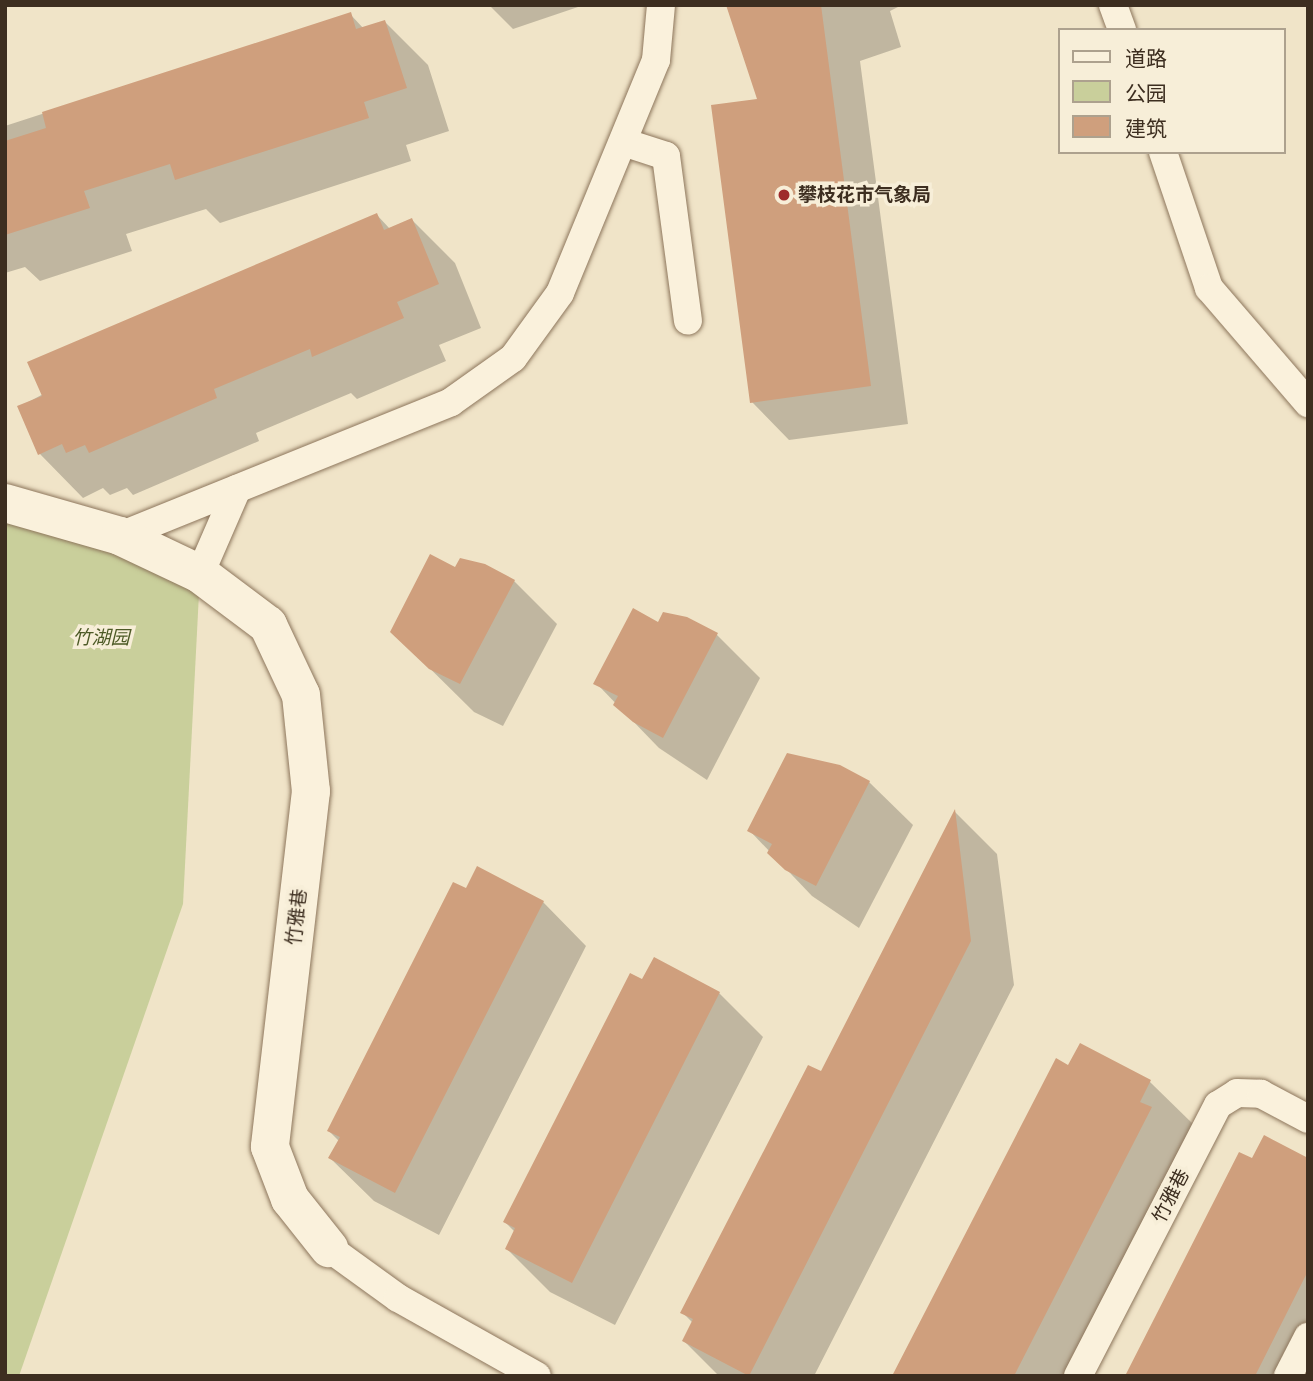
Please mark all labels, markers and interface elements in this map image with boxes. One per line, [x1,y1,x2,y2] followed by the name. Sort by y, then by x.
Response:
[1058,28,1285,154] legend
[1125,46,1167,72] text: 道路
[1125,81,1167,107] text: 公园
[1125,116,1167,142] text: 建筑
[798,184,931,206] place label: 攀枝花市气象局
[776,187,792,203] marker: 攀枝花市气象局
[73,627,129,649] park label: 竹湖园
[282,887,312,947] street label: 竹雅巷
[1148,1165,1194,1227] street label: 竹雅巷

